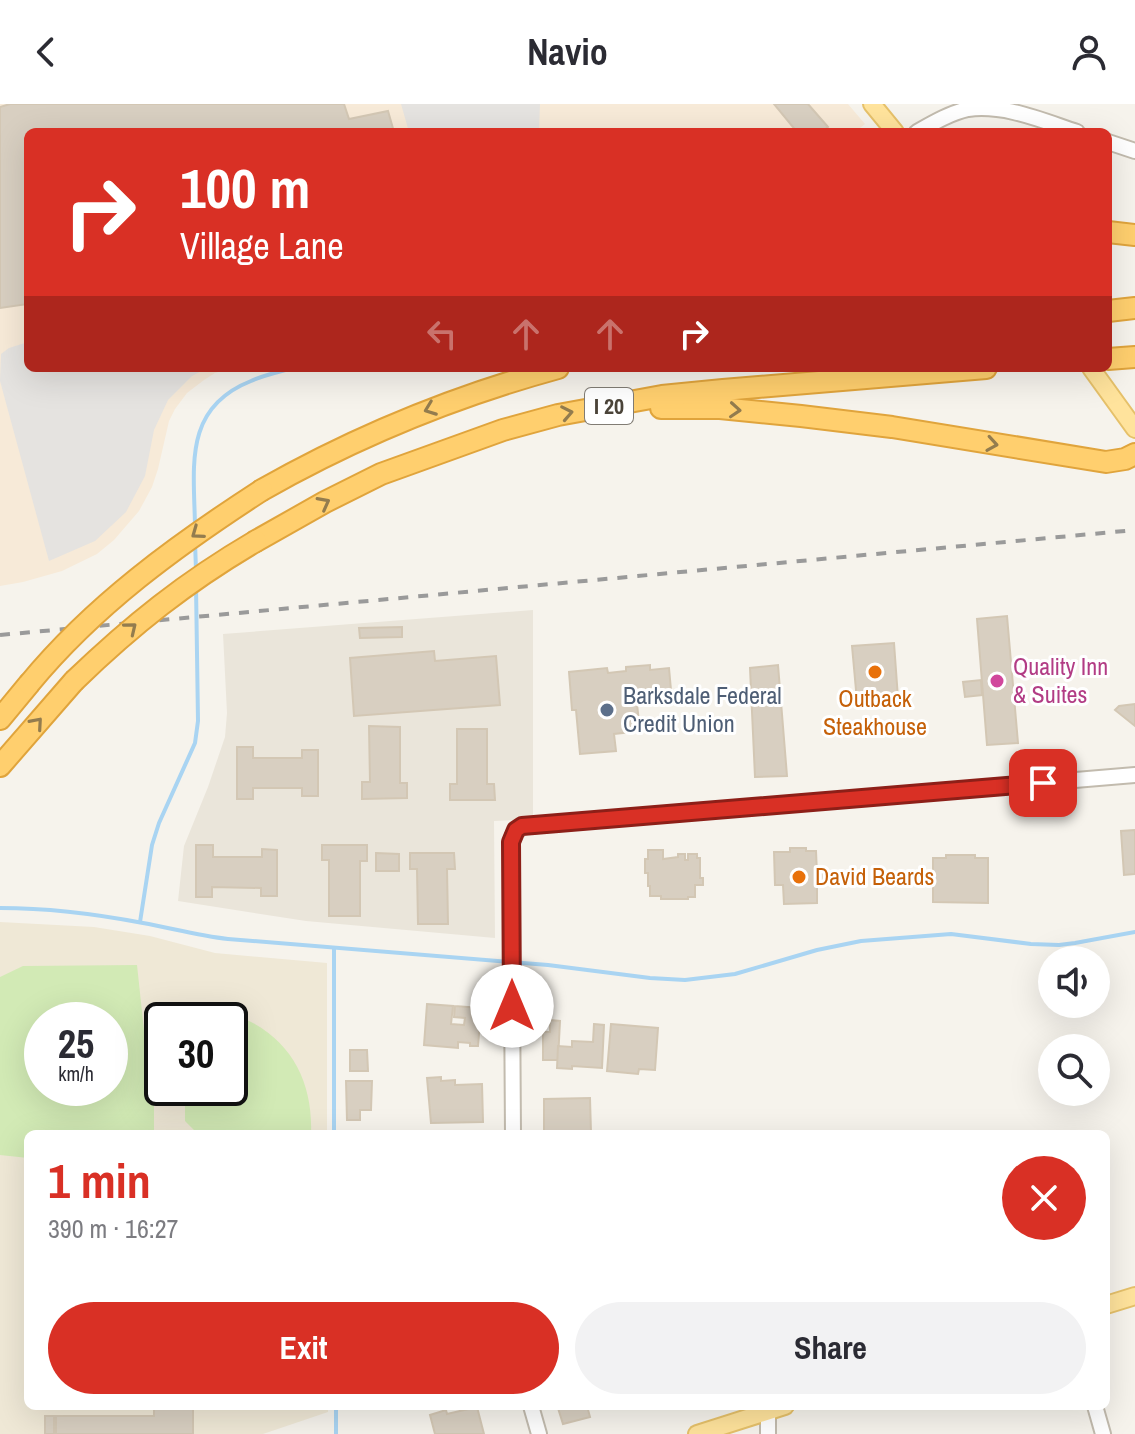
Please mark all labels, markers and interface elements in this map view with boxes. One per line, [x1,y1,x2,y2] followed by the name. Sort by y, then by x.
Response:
[527,28,608,76] text: Navio
[24,30,68,74] icon: back
[1067,30,1111,74] icon: person
[180,150,310,225] text: 100 m
[48,160,152,264] icon: right
[180,222,344,270] text: Village Lane
[420,312,464,356] icon: left
[504,312,548,356] icon: ahead
[588,312,632,356] icon: ahead
[672,312,716,356] icon: right
[585,388,633,424] road number: I 20
[424,399,438,416] one-way arrow
[729,401,742,418] one-way arrow
[561,406,574,423] one-way arrow
[986,435,999,452] one-way arrow
[316,498,331,513] one-way arrow
[191,523,206,538] one-way arrow
[122,623,136,638] one-way arrow
[1013,650,1108,710] place label: Quality Inn & Suites
[866,663,884,681] marker: Outback Steakhouse
[988,672,1006,690] marker: Quality Inn & Suites
[623,679,782,739] place label: Barksdale Federal Credit Union
[823,682,927,742] place label: Outback Steakhouse
[598,701,616,719] marker: Barksdale Federal Credit Union
[27,718,41,733] one-way arrow
[1009,749,1077,817] pin
[1021,761,1065,805] icon: arrive
[815,860,934,892] place label: David Beards
[790,868,808,886] marker: David Beards
[1038,946,1110,1106] map controls
[1038,946,1110,1018] button: sound
[470,964,554,1048] position arrow
[144,1002,248,1106] speed limit sign: 30
[58,1017,94,1070] text: 25
[1038,1034,1110,1106] button: search
[58,1060,94,1087] text: km/h
[48,1148,151,1213] text: 1 min
[1002,1156,1086,1240] button: close
[48,1211,178,1246] text: 390 m · 16:27
[48,1302,559,1394] button: Exit
[575,1302,1086,1394] button: Share

